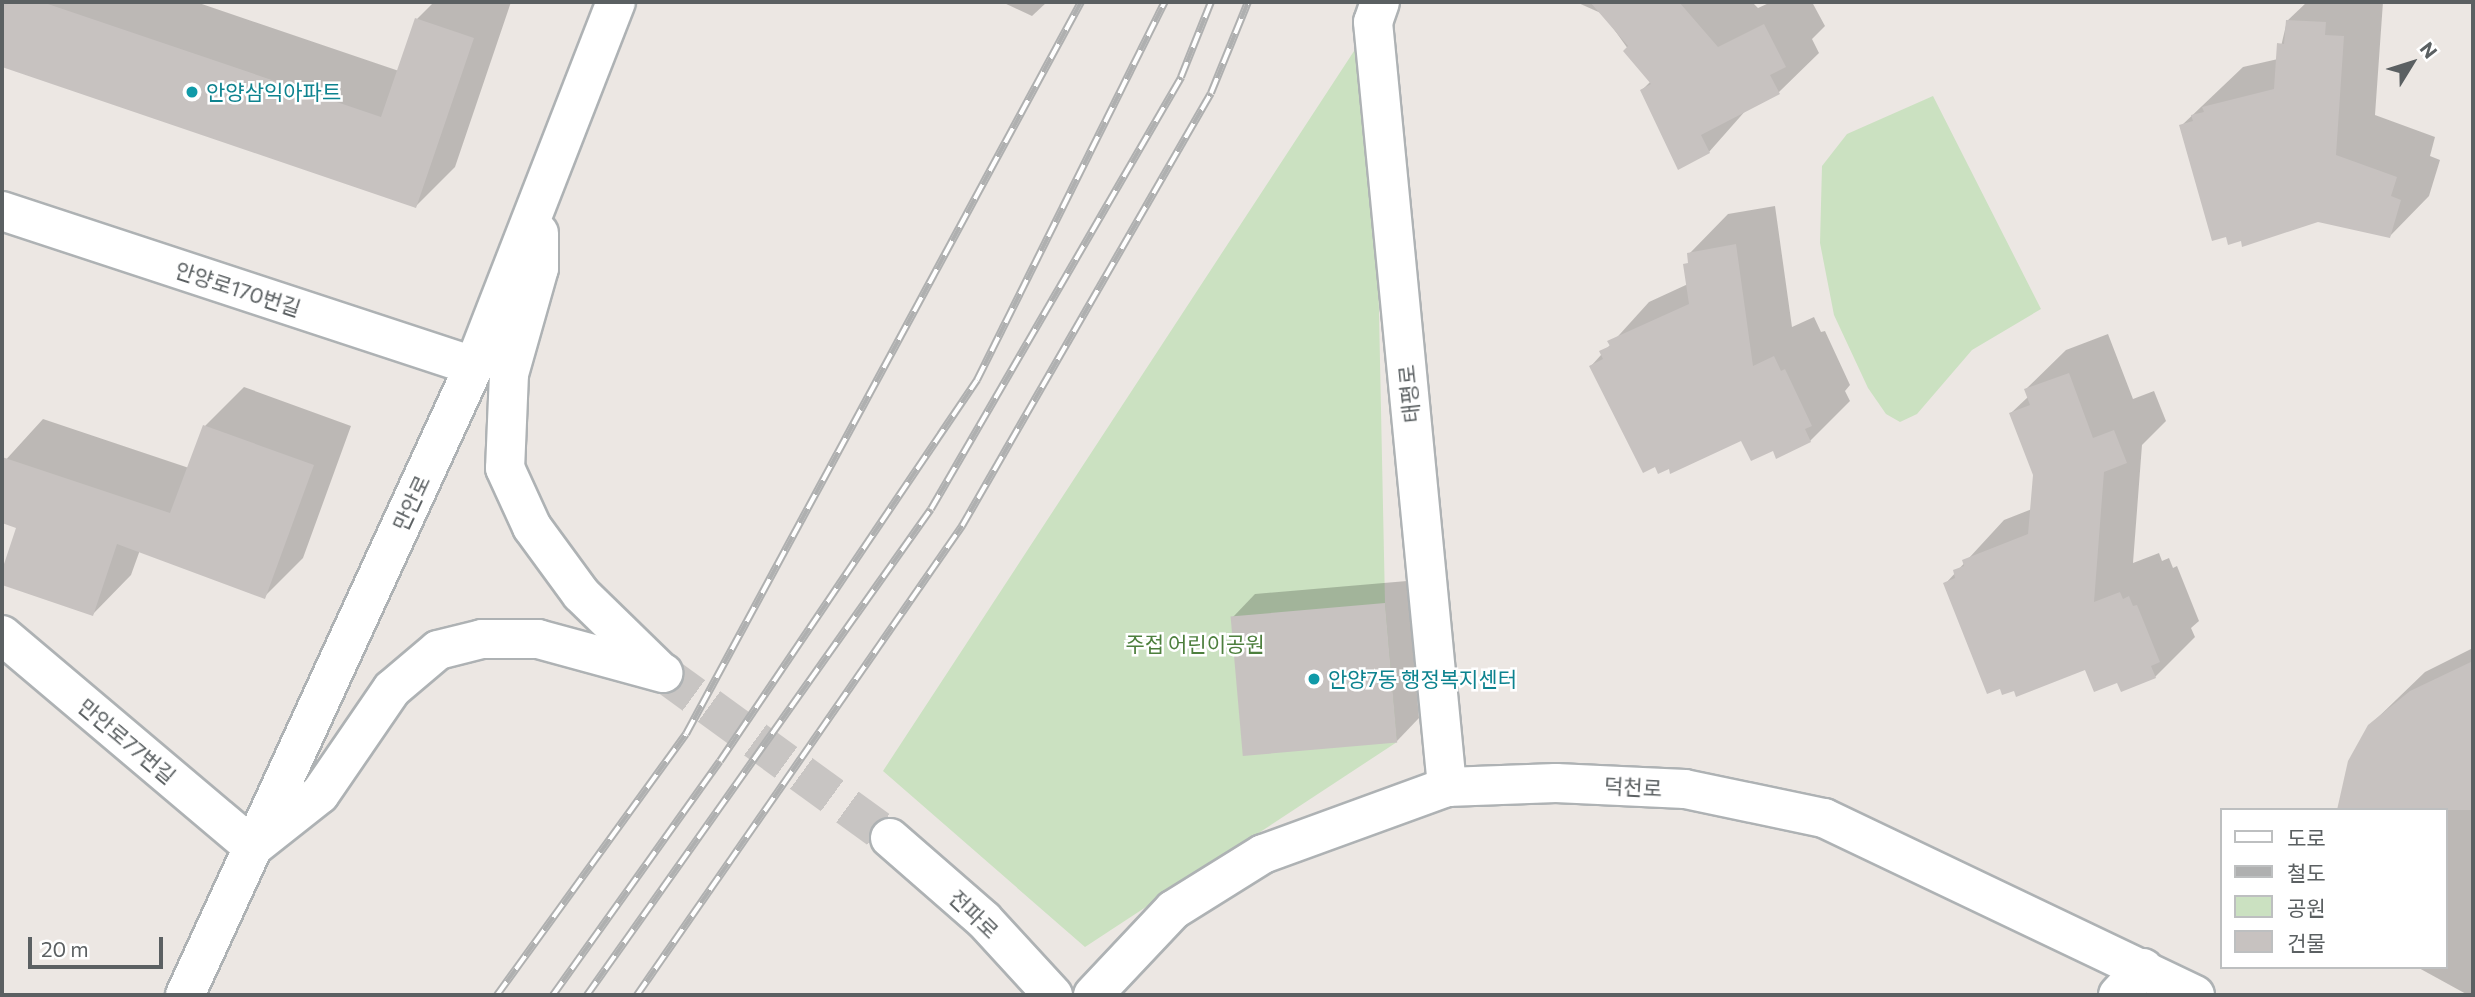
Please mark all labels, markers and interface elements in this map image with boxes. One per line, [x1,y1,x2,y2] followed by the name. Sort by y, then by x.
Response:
[2377,28,2447,98] north arrow
[2415,37,2442,62] text: N
[206,79,341,105] place label: 안양삼익아파트
[184,84,200,100] marker: 안양삼익아파트
[172,257,304,321] street label: 안양로170번길
[1393,364,1425,424] street label: 태평로
[387,471,435,535] street label: 만안로
[1125,631,1265,657] park label: 주접 어린이공원
[1328,666,1517,692] place label: 안양7동 행정복지센터
[1306,671,1322,687] marker: 안양7동 행정복지센터
[73,693,181,789] street label: 만안로77번길
[1603,773,1663,801] street label: 덕천로
[2220,808,2447,969] legend
[2287,825,2326,850] text: 도로
[2287,860,2326,885] text: 철도
[944,885,1004,943] street label: 전파로
[2287,895,2326,920] text: 공원
[32,923,166,967] scale bar
[2287,930,2326,955] text: 건물
[41,936,89,961] text: 20 m

